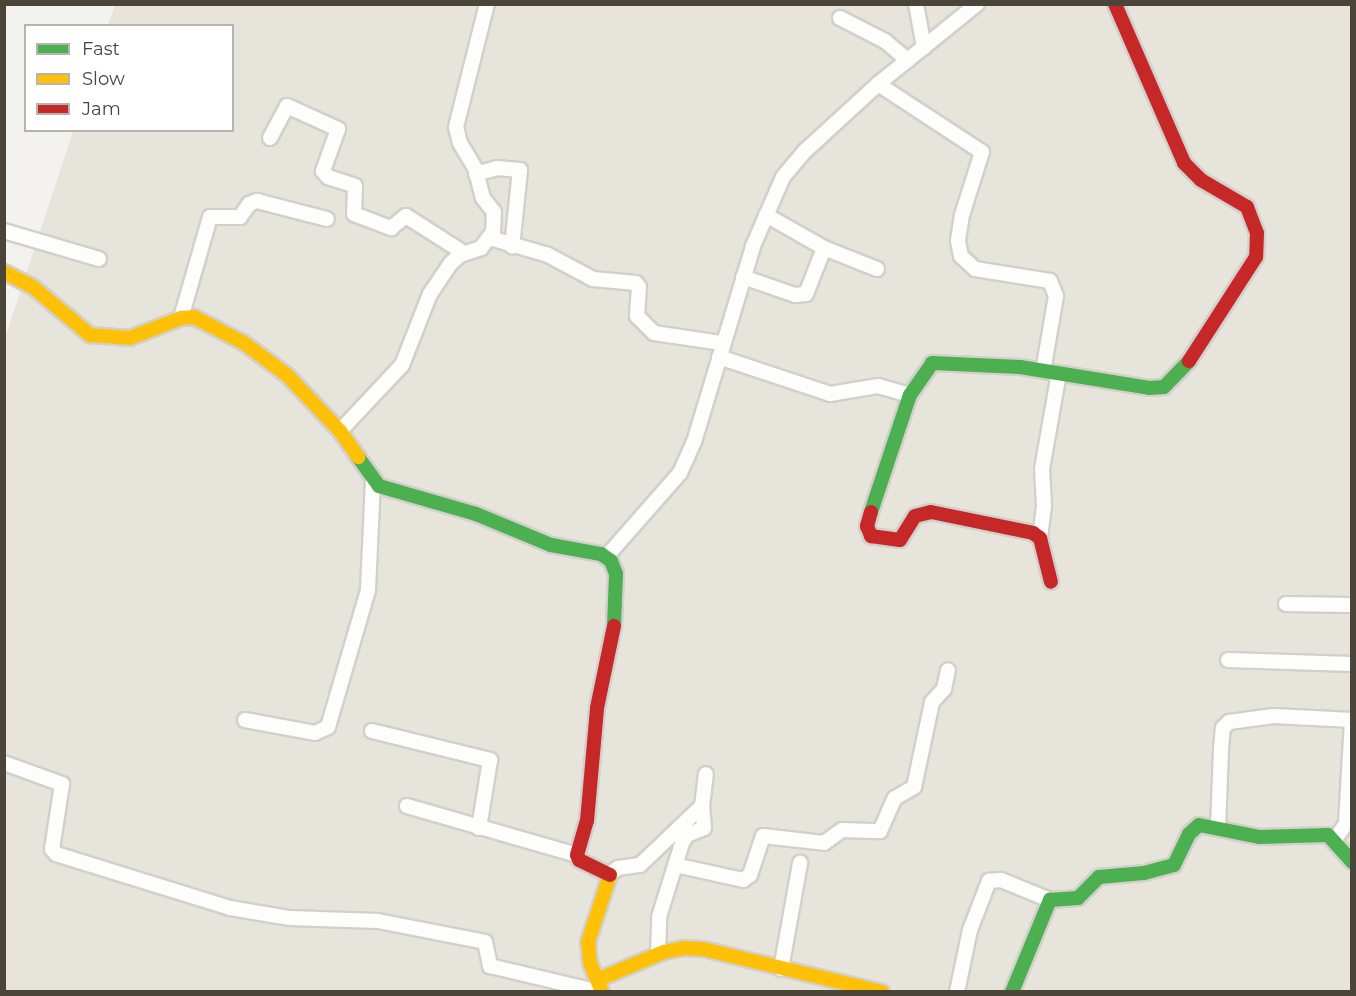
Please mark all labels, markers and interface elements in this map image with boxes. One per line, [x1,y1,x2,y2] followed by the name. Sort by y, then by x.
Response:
[24,24,234,132] legend
[82,38,120,60] text: Fast
[82,68,125,90] text: Slow
[82,98,121,120] text: Jam

